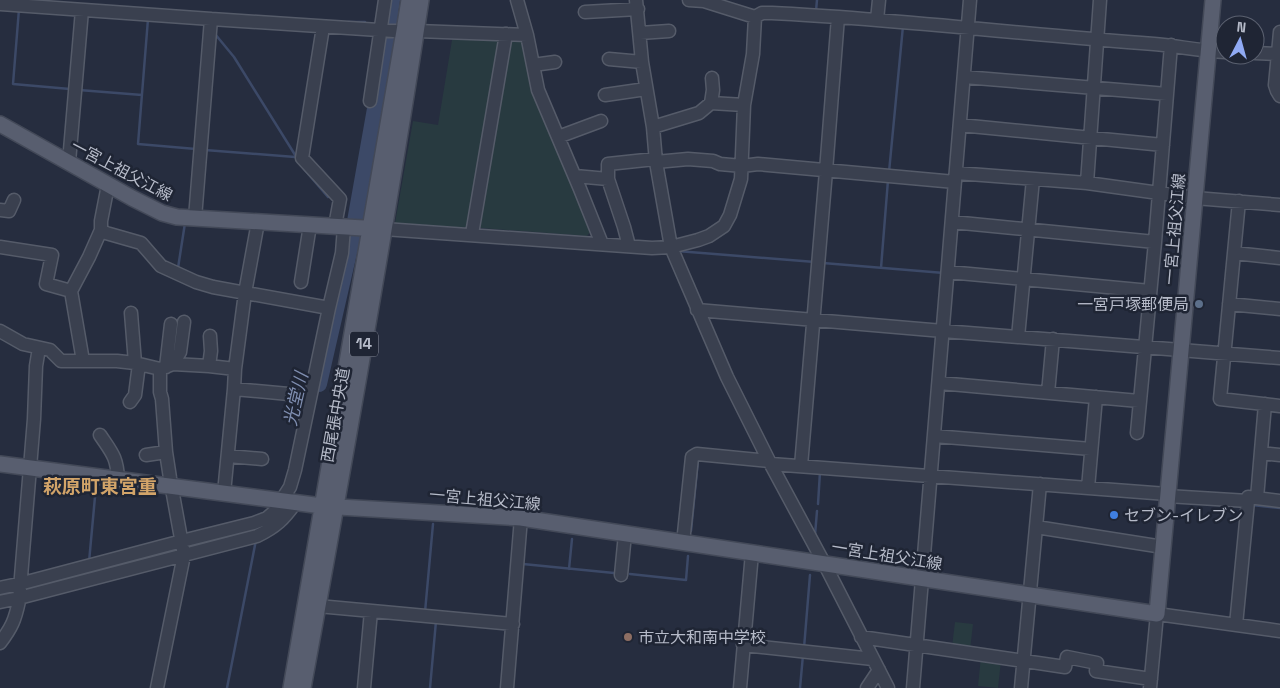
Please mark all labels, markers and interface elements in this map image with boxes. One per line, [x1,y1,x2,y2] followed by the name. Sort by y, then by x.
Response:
[1215,15,1265,65] north arrow
[1236,18,1247,37] text: N
[67,135,176,206] street label: 一宮上祖父江線
[1159,172,1190,286] street label: 一宮上祖父江線
[1077,294,1189,315] place label: 一宮戸塚郵便局
[1193,298,1205,310] marker: 一宮戸塚郵便局
[350,332,378,356] road number: 14
[317,366,354,464] street label: 西尾張中央道
[278,368,313,428] water label: 光堂川
[43,474,157,499] district label: 萩原町東宮重
[428,484,542,515] street label: 一宮上祖父江線
[1124,505,1243,526] place label: セブン-イレブン
[1108,509,1120,521] marker: セブン-イレブン
[830,536,944,575] street label: 一宮上祖父江線
[638,627,766,648] place label: 市立大和南中学校
[622,631,634,643] marker: 市立大和南中学校

